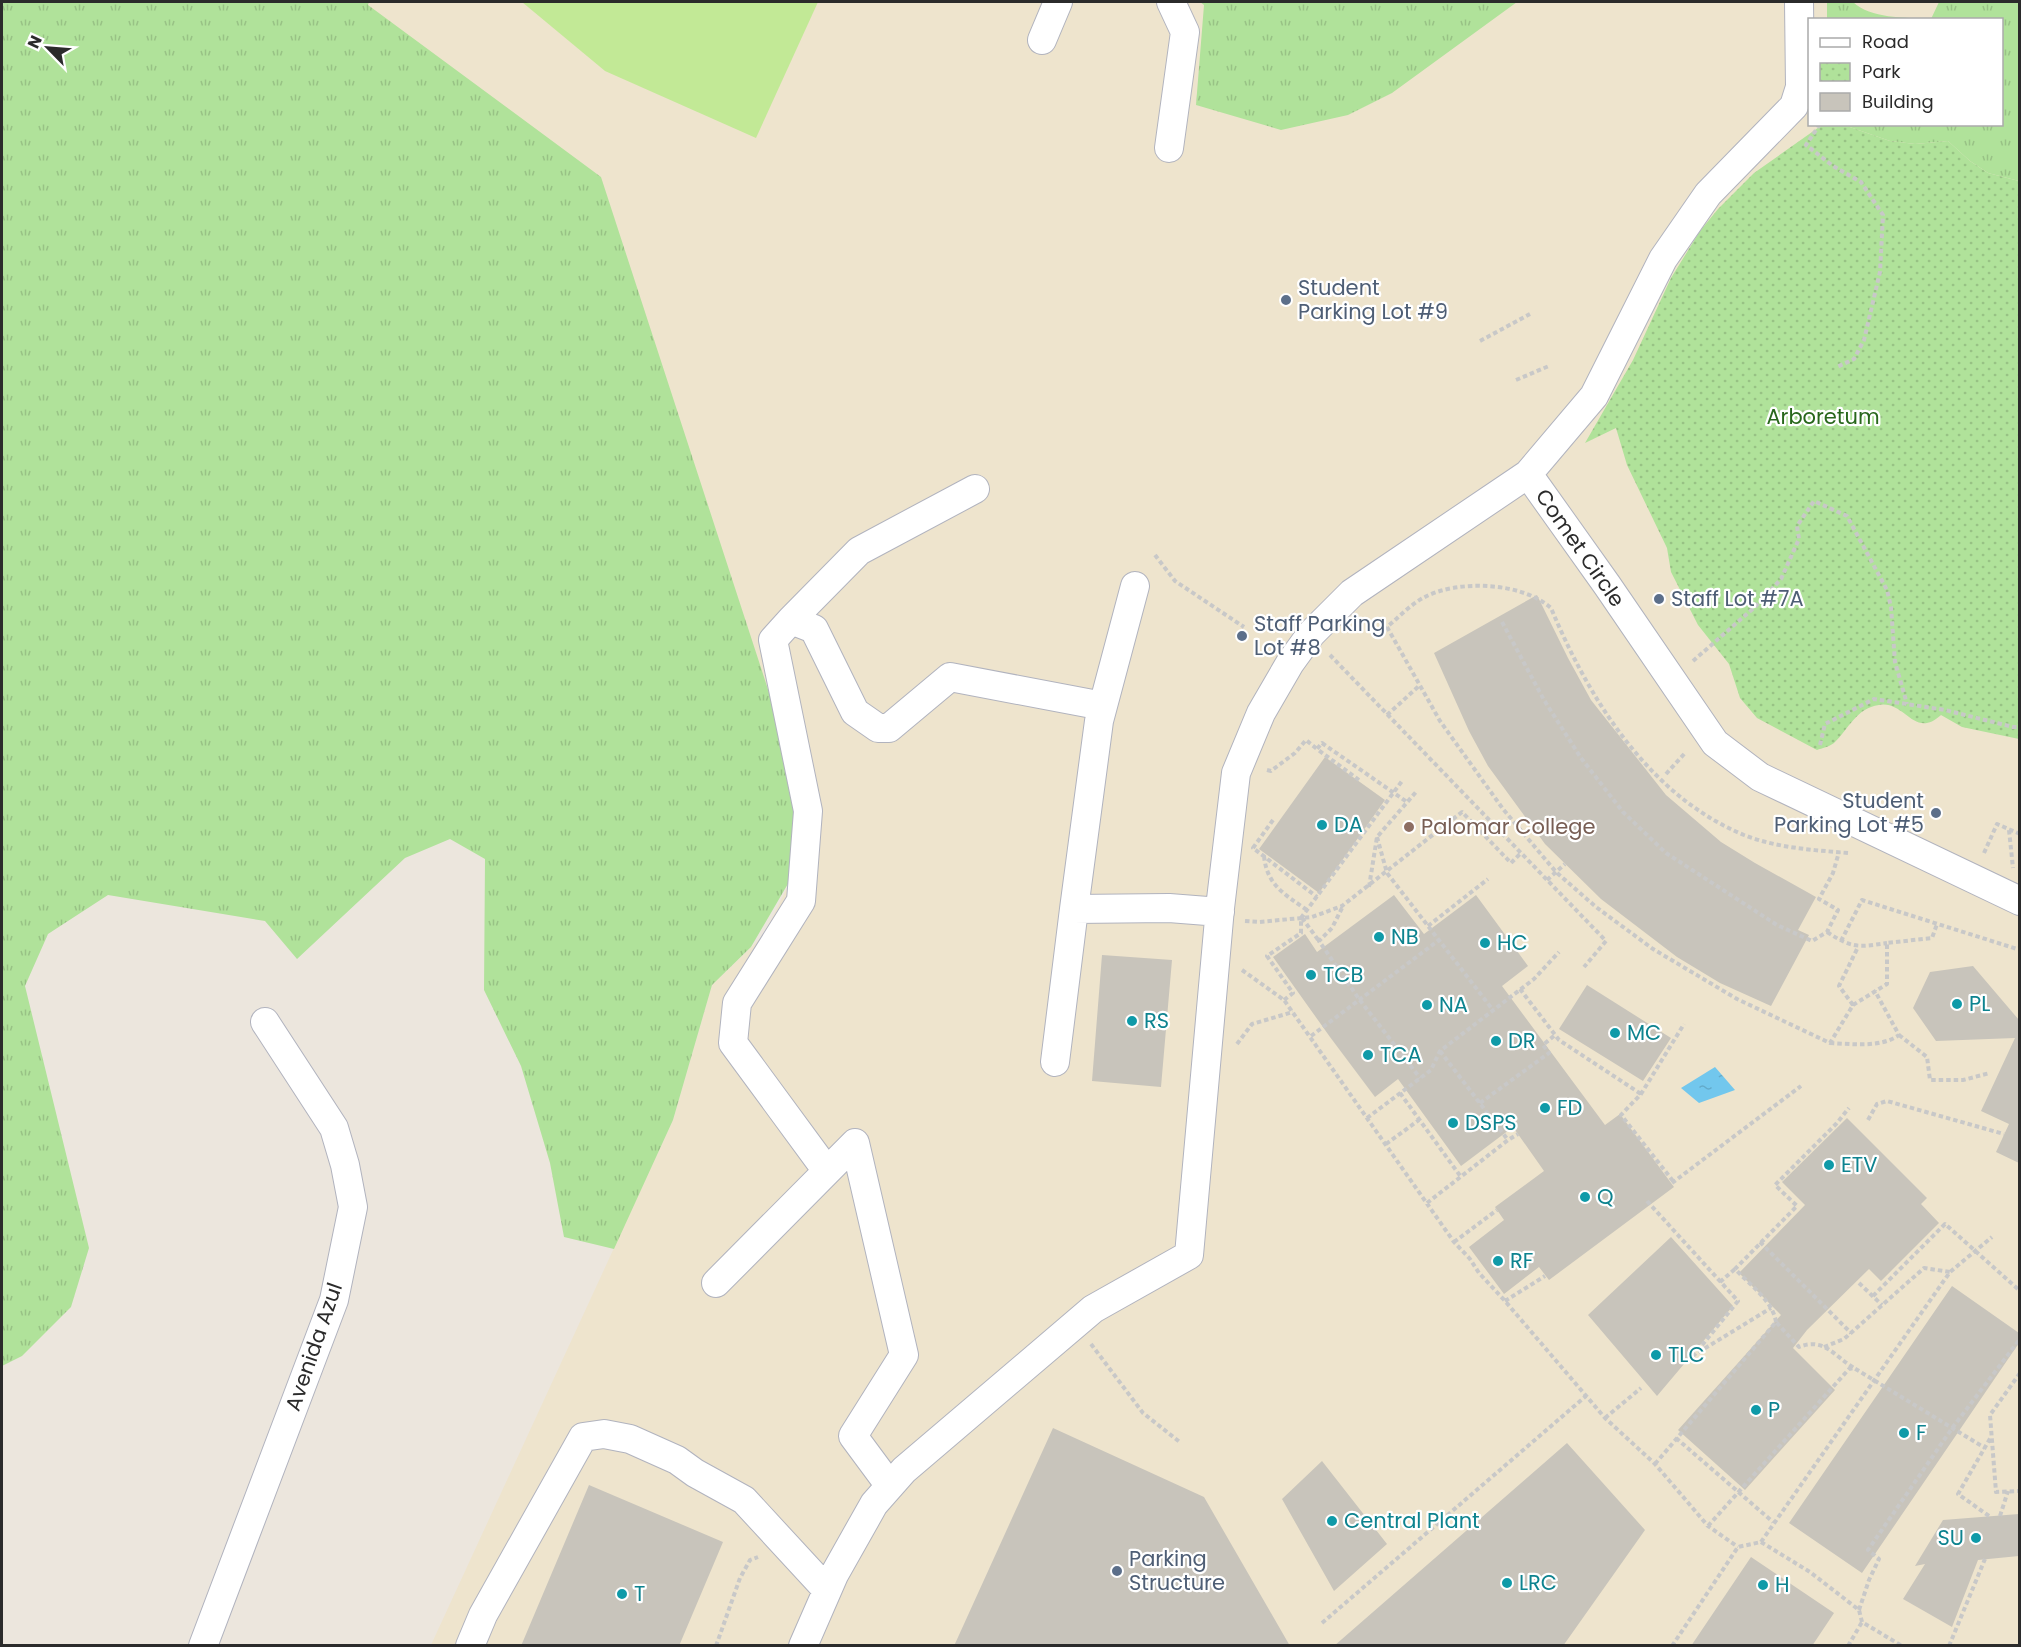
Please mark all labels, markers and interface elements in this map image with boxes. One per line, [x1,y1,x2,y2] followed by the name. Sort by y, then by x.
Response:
[18,18,78,78] north arrow
[1808,18,2003,126] legend
[1862,29,1909,54] text: Road
[22,32,48,52] text: N
[1862,59,1901,84] text: Park
[1862,89,1934,114] text: Building
[1298,273,1448,326] place label: Student Parking Lot #9
[1279,293,1293,307] marker: Student Parking Lot #9
[1766,402,1880,431] park label: Arboretum
[1529,483,1632,612] street label: Comet Circle
[1671,584,1804,613] place label: Staff Lot #7A
[1652,592,1666,606] marker: Staff Lot #7A
[1254,609,1385,662] place label: Staff Parking Lot #8
[1235,629,1249,643] marker: Staff Parking Lot #8
[1774,786,1924,839] place label: Student Parking Lot #5
[1929,806,1943,820] marker: Student Parking Lot #5
[1334,810,1363,839] place label: DA
[1421,812,1595,841] place label: Palomar College
[1315,818,1329,832] marker: DA
[1402,820,1416,834] marker: Palomar College
[1391,922,1419,951] place label: NB
[1497,928,1528,957] place label: HC
[1372,930,1386,944] marker: NB
[1478,936,1492,950] marker: HC
[1323,960,1363,989] place label: TCB
[1304,968,1318,982] marker: TCB
[1969,989,1990,1018] place label: PL
[1439,990,1468,1019] place label: NA
[1950,997,1964,1011] marker: PL
[1420,998,1434,1012] marker: NA
[1144,1006,1169,1035] place label: RS
[1125,1014,1139,1028] marker: RS
[1627,1018,1661,1047] place label: MC
[1508,1026,1536,1055] place label: DR
[1608,1026,1622,1040] marker: MC
[1489,1034,1503,1048] marker: DR
[1380,1040,1422,1069] place label: TCA
[1361,1048,1375,1062] marker: TCA
[1557,1093,1582,1122] place label: FD
[1538,1101,1552,1115] marker: FD
[1465,1108,1517,1137] place label: DSPS
[1446,1116,1460,1130] marker: DSPS
[1841,1150,1877,1179] place label: ETV
[1822,1158,1836,1172] marker: ETV
[1597,1182,1614,1211] place label: Q
[1578,1190,1592,1204] marker: Q
[1510,1246,1533,1275] place label: RF
[1491,1254,1505,1268] marker: RF
[278,1279,349,1415] street label: Avenida Azul
[1668,1340,1705,1369] place label: TLC
[1649,1348,1663,1362] marker: TLC
[1768,1395,1780,1424] place label: P
[1749,1403,1763,1417] marker: P
[1916,1418,1927,1447] place label: F
[1897,1426,1911,1440] marker: F
[1344,1506,1480,1535] place label: Central Plant
[1325,1514,1339,1528] marker: Central Plant
[1937,1523,1964,1552] place label: SU
[1969,1531,1983,1545] marker: SU
[1129,1544,1225,1597] place label: Parking Structure
[1110,1564,1124,1578] marker: Parking Structure
[1519,1568,1557,1597] place label: LRC
[1775,1570,1790,1599] place label: H
[1500,1576,1514,1590] marker: LRC
[1756,1578,1770,1592] marker: H
[634,1579,645,1608] place label: T
[615,1587,629,1601] marker: T

